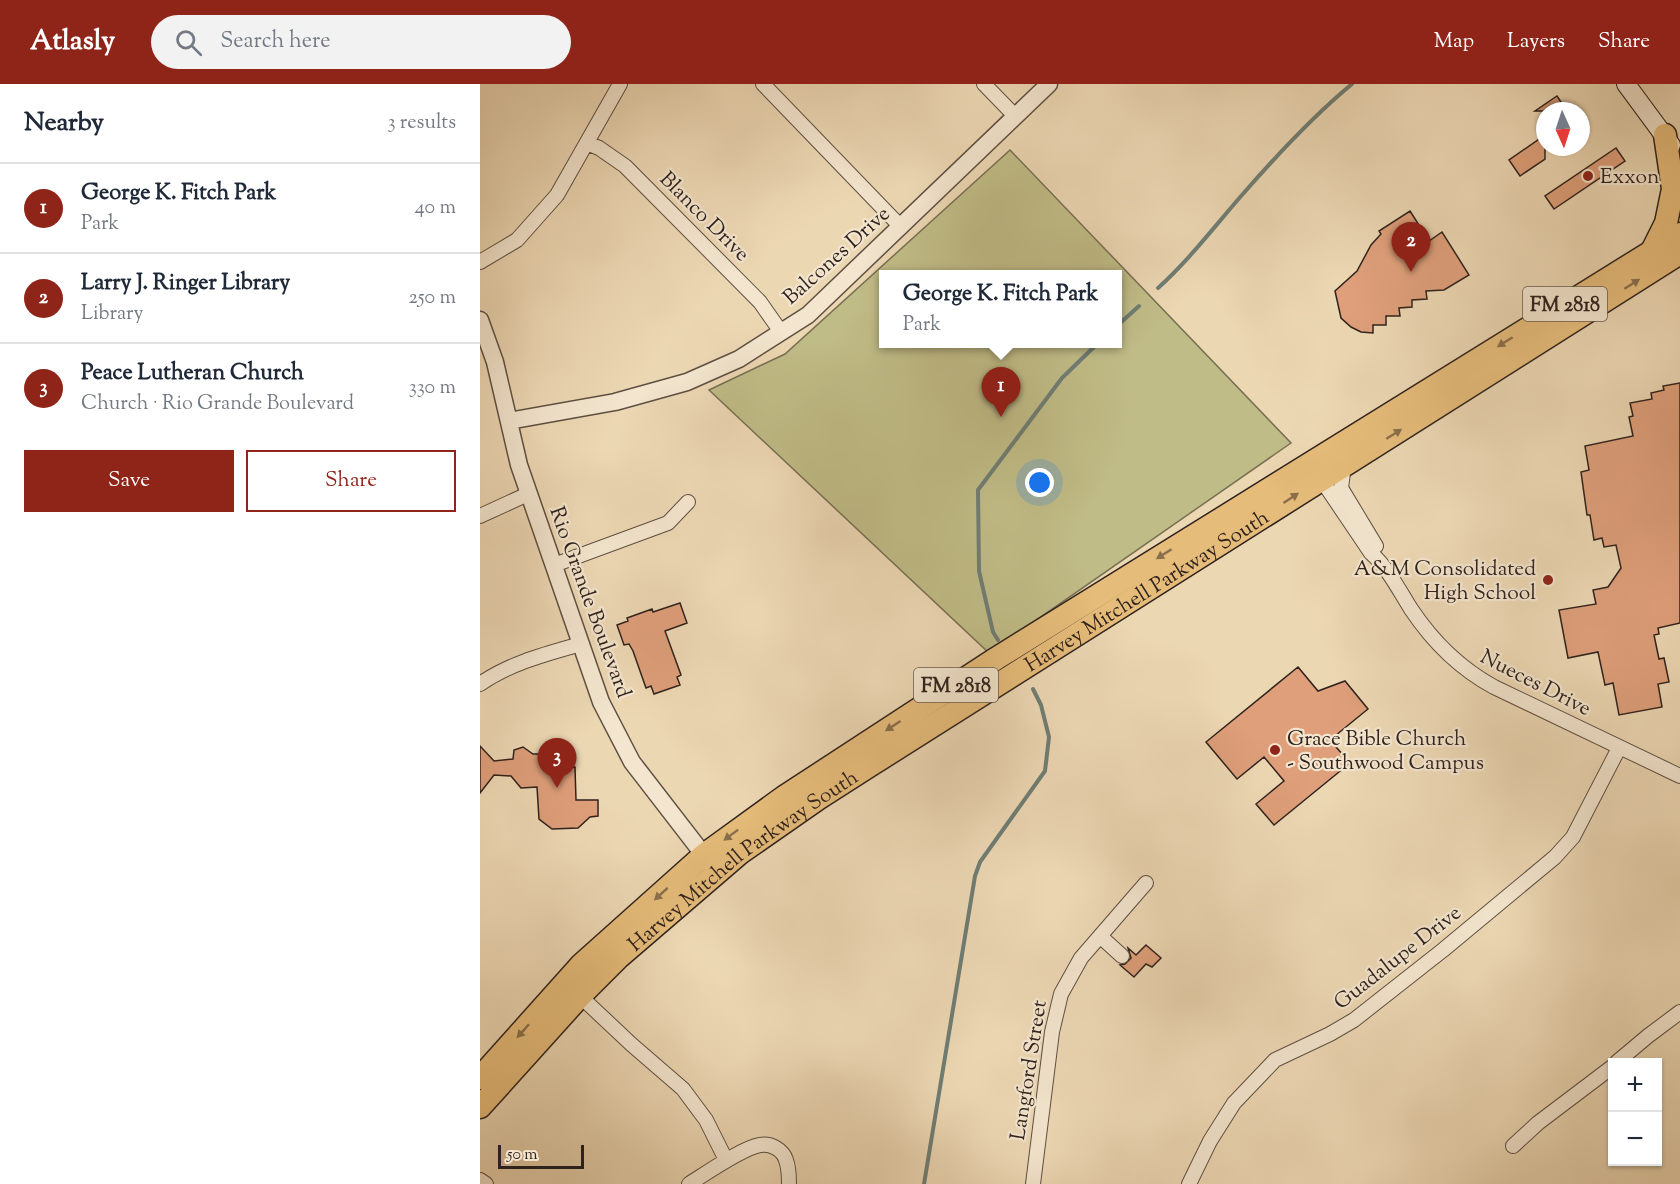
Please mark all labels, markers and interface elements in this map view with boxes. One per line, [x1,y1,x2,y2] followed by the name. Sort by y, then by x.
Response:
[151,15,571,69] search box
[30,22,115,62] text: Atlasly
[172,26,205,59] icon: search
[220,26,331,58] text: Search here
[1434,27,1474,57] text: Map
[1507,27,1565,57] text: Layers
[1598,27,1650,57] text: Share
[1536,102,1590,156] north arrow
[24,105,104,142] text: Nearby
[387,109,456,138] text: 3 results
[1600,163,1659,193] place label: Exxon
[652,165,756,269] street label: Blanco Drive
[1581,169,1595,183] marker: Exxon
[81,178,276,210] text: George K. Fitch Park
[40,194,47,223] text: 1
[415,194,456,223] text: 40 m
[777,200,897,313] street label: Balcones Drive
[81,210,119,239] text: Park
[1392,222,1430,272] pin: 2
[81,268,290,300] text: Larry J. Ringer Library
[879,270,1122,348] popup
[1624,278,1640,289] one-way arrow
[903,279,1098,311] text: George K. Fitch Park
[39,284,48,313] text: 2
[408,284,456,313] text: 250 m
[1523,287,1607,321] road number: FM 2818
[81,300,143,329] text: Library
[903,311,941,340] text: Park
[1497,336,1513,347] one-way arrow
[81,358,304,390] text: Peace Lutheran Church
[982,368,1020,417] pin: 1
[39,374,48,403] text: 3
[409,374,456,403] text: 330 m
[81,390,354,419] text: Church · Rio Grande Boulevard
[1386,429,1402,440] one-way arrow
[24,450,234,512] button: Save
[246,450,456,512] button: Share
[1025,468,1054,497] your location
[1283,493,1299,504] one-way arrow
[541,503,638,703] street label: Rio Grande Boulevard
[1019,504,1276,681] street label: Harvey Mitchell Parkway South
[1156,549,1172,560] one-way arrow
[1354,555,1536,609] place label: A&M Consolidated High School
[1541,573,1555,587] marker: A&M Consolidated High School
[1474,643,1596,725] street label: Nueces Drive
[914,668,998,702] road number: FM 2818
[885,720,901,731] one-way arrow
[1287,725,1484,779] place label: Grace Bible Church - Southwood Campus
[538,738,577,788] pin: 3
[1268,743,1282,757] marker: Grace Bible Church - Southwood Campus
[622,764,865,960] street label: Harvey Mitchell Parkway South
[724,829,740,841] one-way arrow
[654,887,669,900] one-way arrow
[1328,899,1468,1018] street label: Guadalupe Drive
[1004,998,1056,1143] street label: Langford Street
[517,1023,530,1038] one-way arrow
[1608,1058,1662,1166] map controls
[1608,1058,1662,1112] button: +
[1608,1112,1662,1166] button: −
[498,1142,584,1170] scale bar
[507,1144,538,1167] text: 50 m

